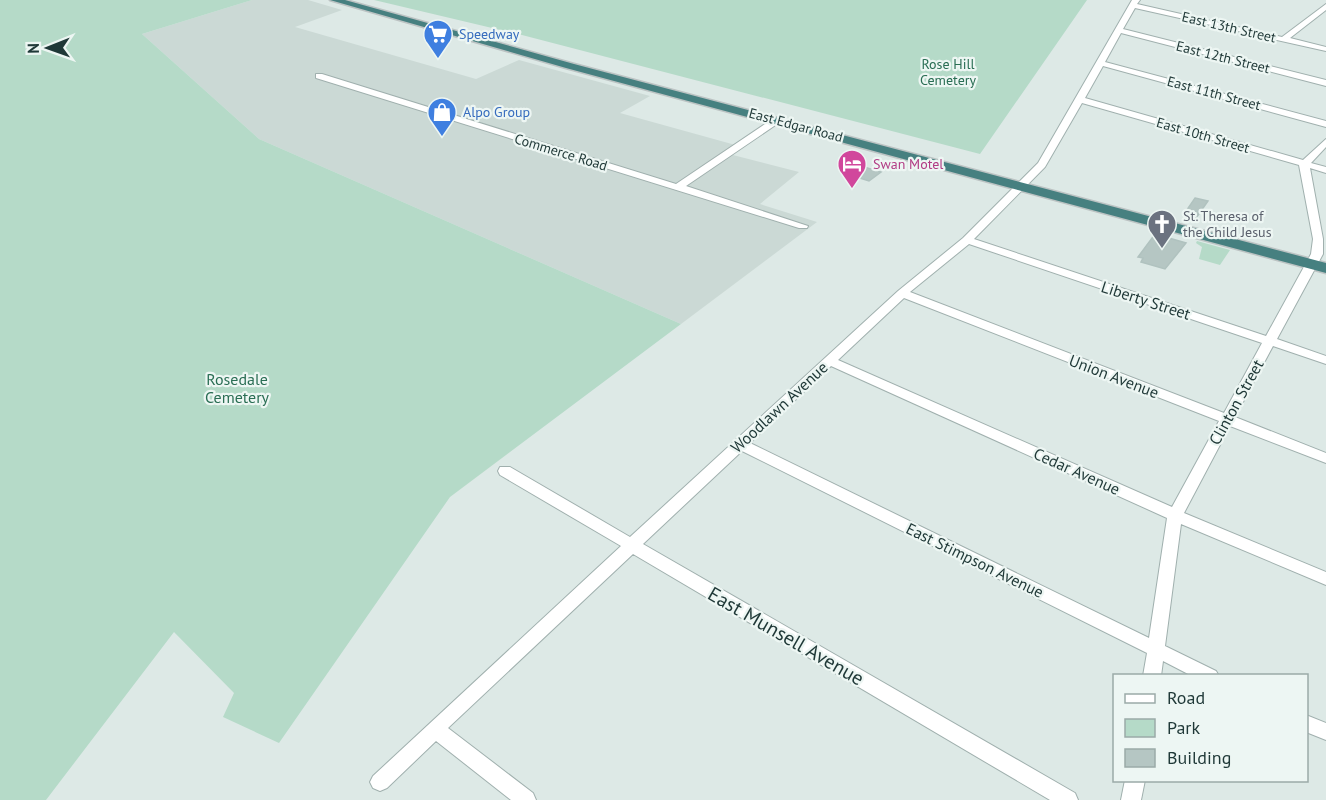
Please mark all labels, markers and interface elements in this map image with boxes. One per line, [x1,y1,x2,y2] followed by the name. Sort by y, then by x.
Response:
[1180,7,1278,47] street label: East 13th Street
[18,18,78,78] north arrow
[422,18,454,60] supermarket icon: Speedway
[459,25,520,43] place label: Speedway
[1174,37,1272,77] street label: East 12th Street
[23,43,43,54] text: N
[920,55,977,89] park label: Rose Hill Cemetery
[1165,72,1263,114] street label: East 11th Street
[426,96,458,138] shop icon: Alpo Group
[463,103,530,121] place label: Alpo Group
[747,104,845,146] street label: East Edgar Road
[1154,113,1252,157] street label: East 10th Street
[512,129,610,175] street label: Commerce Road
[836,148,868,190] hotel icon: Swan Motel
[873,155,943,173] place label: Swan Motel
[1183,207,1272,241] place label: St. Theresa of the Child Jesus
[1146,208,1178,250] church icon: St. Theresa of the Child Jesus
[1099,276,1194,324] street label: Liberty Street
[1066,350,1162,402] street label: Union Avenue
[1204,355,1268,448] street label: Clinton Street
[726,357,832,457] street label: Woodlawn Avenue
[205,369,270,407] park label: Rosedale Cemetery
[1031,443,1123,499] street label: Cedar Avenue
[903,518,1047,602] street label: East Stimpson Avenue
[703,581,869,691] street label: East Munsell Avenue
[1113,674,1308,782] legend
[1167,686,1205,709] text: Road
[1167,716,1200,739] text: Park
[1167,746,1231,769] text: Building

